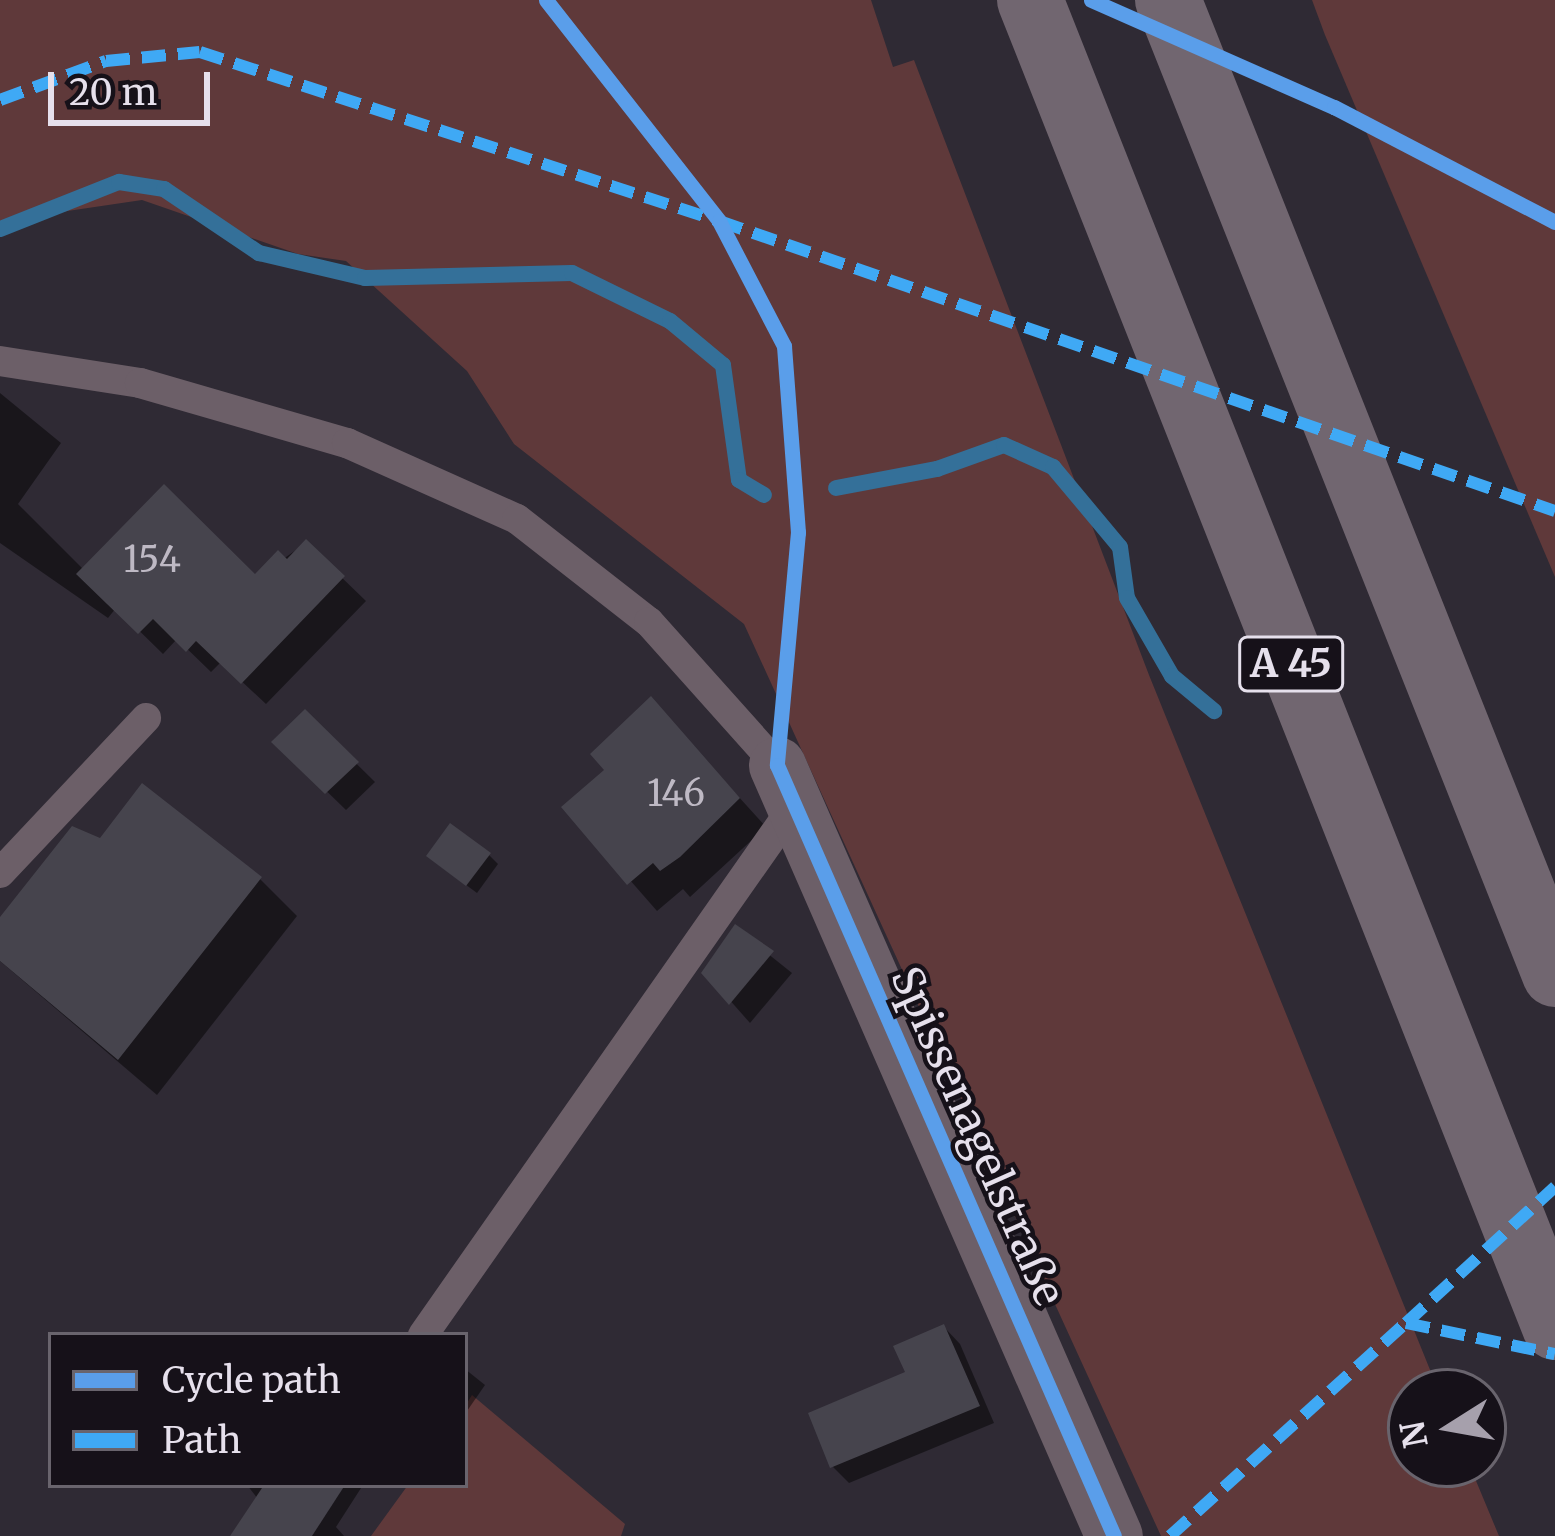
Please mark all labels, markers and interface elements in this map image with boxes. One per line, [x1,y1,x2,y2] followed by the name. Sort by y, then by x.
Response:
[54,48,216,122] scale bar
[69,70,157,115] text: 20 m
[123,538,181,582] house number: 154
[1237,631,1345,697] road number: A 45
[647,772,705,816] house number: 146
[881,959,1075,1313] street label: Spissenagelstraße
[48,1332,468,1488] legend
[162,1358,341,1403] text: Cycle path
[1387,1368,1507,1488] north arrow
[162,1418,241,1463] text: Path
[1392,1418,1437,1451] text: N

